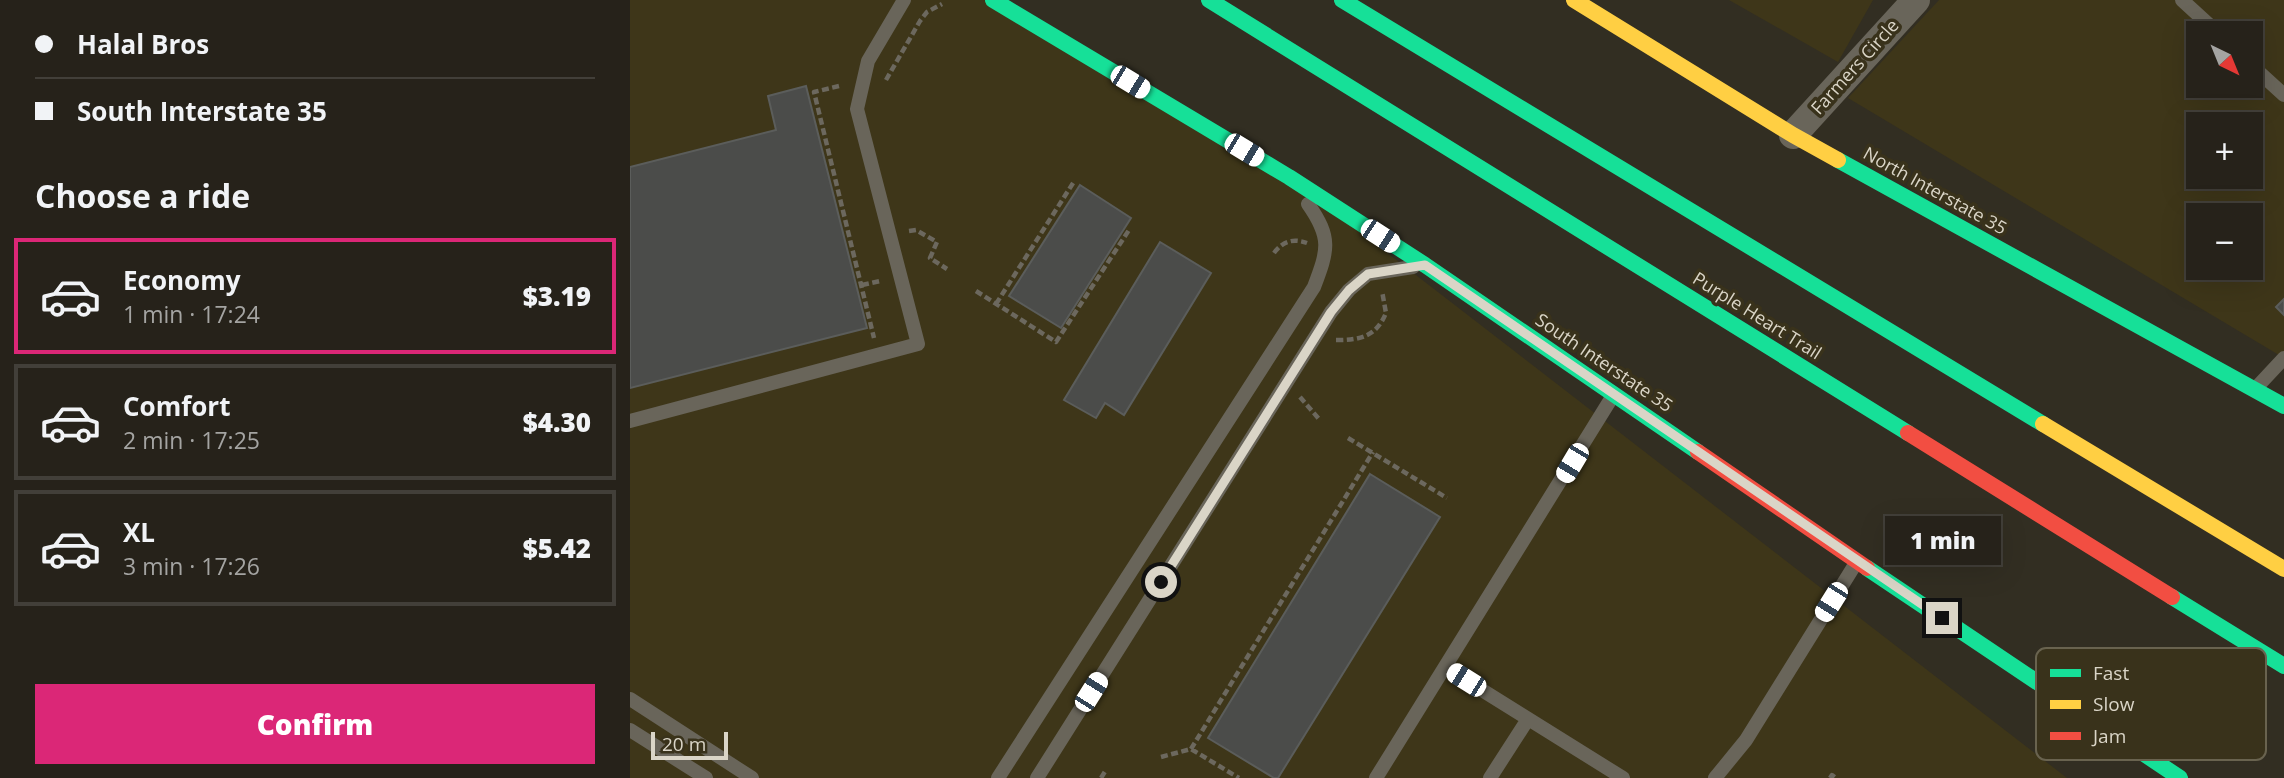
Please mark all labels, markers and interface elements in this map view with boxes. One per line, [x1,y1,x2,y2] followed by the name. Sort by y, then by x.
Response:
[1805,14,1904,119] street label: Farmers Circle
[2186,21,2263,98] north arrow
[2186,21,2263,280] map controls
[77,26,209,62] text: Halal Bros
[1107,62,1154,102] car
[77,93,327,129] text: South Interstate 35
[2186,112,2263,189] button: +
[1221,130,1268,170] car
[1859,141,2012,240] street label: North Interstate 35
[35,174,250,217] text: Choose a ride
[2186,203,2263,280] button: −
[1357,216,1404,256] car
[123,262,241,298] text: Economy
[39,265,102,328] icon: car
[1689,266,1827,364] street label: Purple Heart Trail
[523,278,591,314] text: $3.19
[123,298,260,330] text: 1 min · 17:24
[1531,307,1678,417] street label: South Interstate 35
[123,388,230,424] text: Comfort
[39,391,102,454] icon: car
[523,404,591,440] text: $4.30
[123,424,260,456] text: 2 min · 17:25
[1553,440,1592,486] car
[123,514,155,550] text: XL
[1884,516,2000,566] callout: 1 min
[39,517,102,580] icon: car
[1910,524,1976,556] text: 1 min
[523,530,591,566] text: $5.42
[123,550,260,582] text: 3 min · 17:26
[1145,566,1177,598] route start
[1811,579,1852,625] car
[1926,602,1958,634] route end
[2036,648,2266,760] legend
[1443,660,1490,700] car
[2093,660,2129,686] text: Fast
[1071,669,1112,715] car
[35,684,595,764] button: Confirm
[2093,691,2135,717] text: Slow
[2091,723,2126,749] text: Jam
[651,729,728,761] scale bar
[662,731,706,757] text: 20 m

